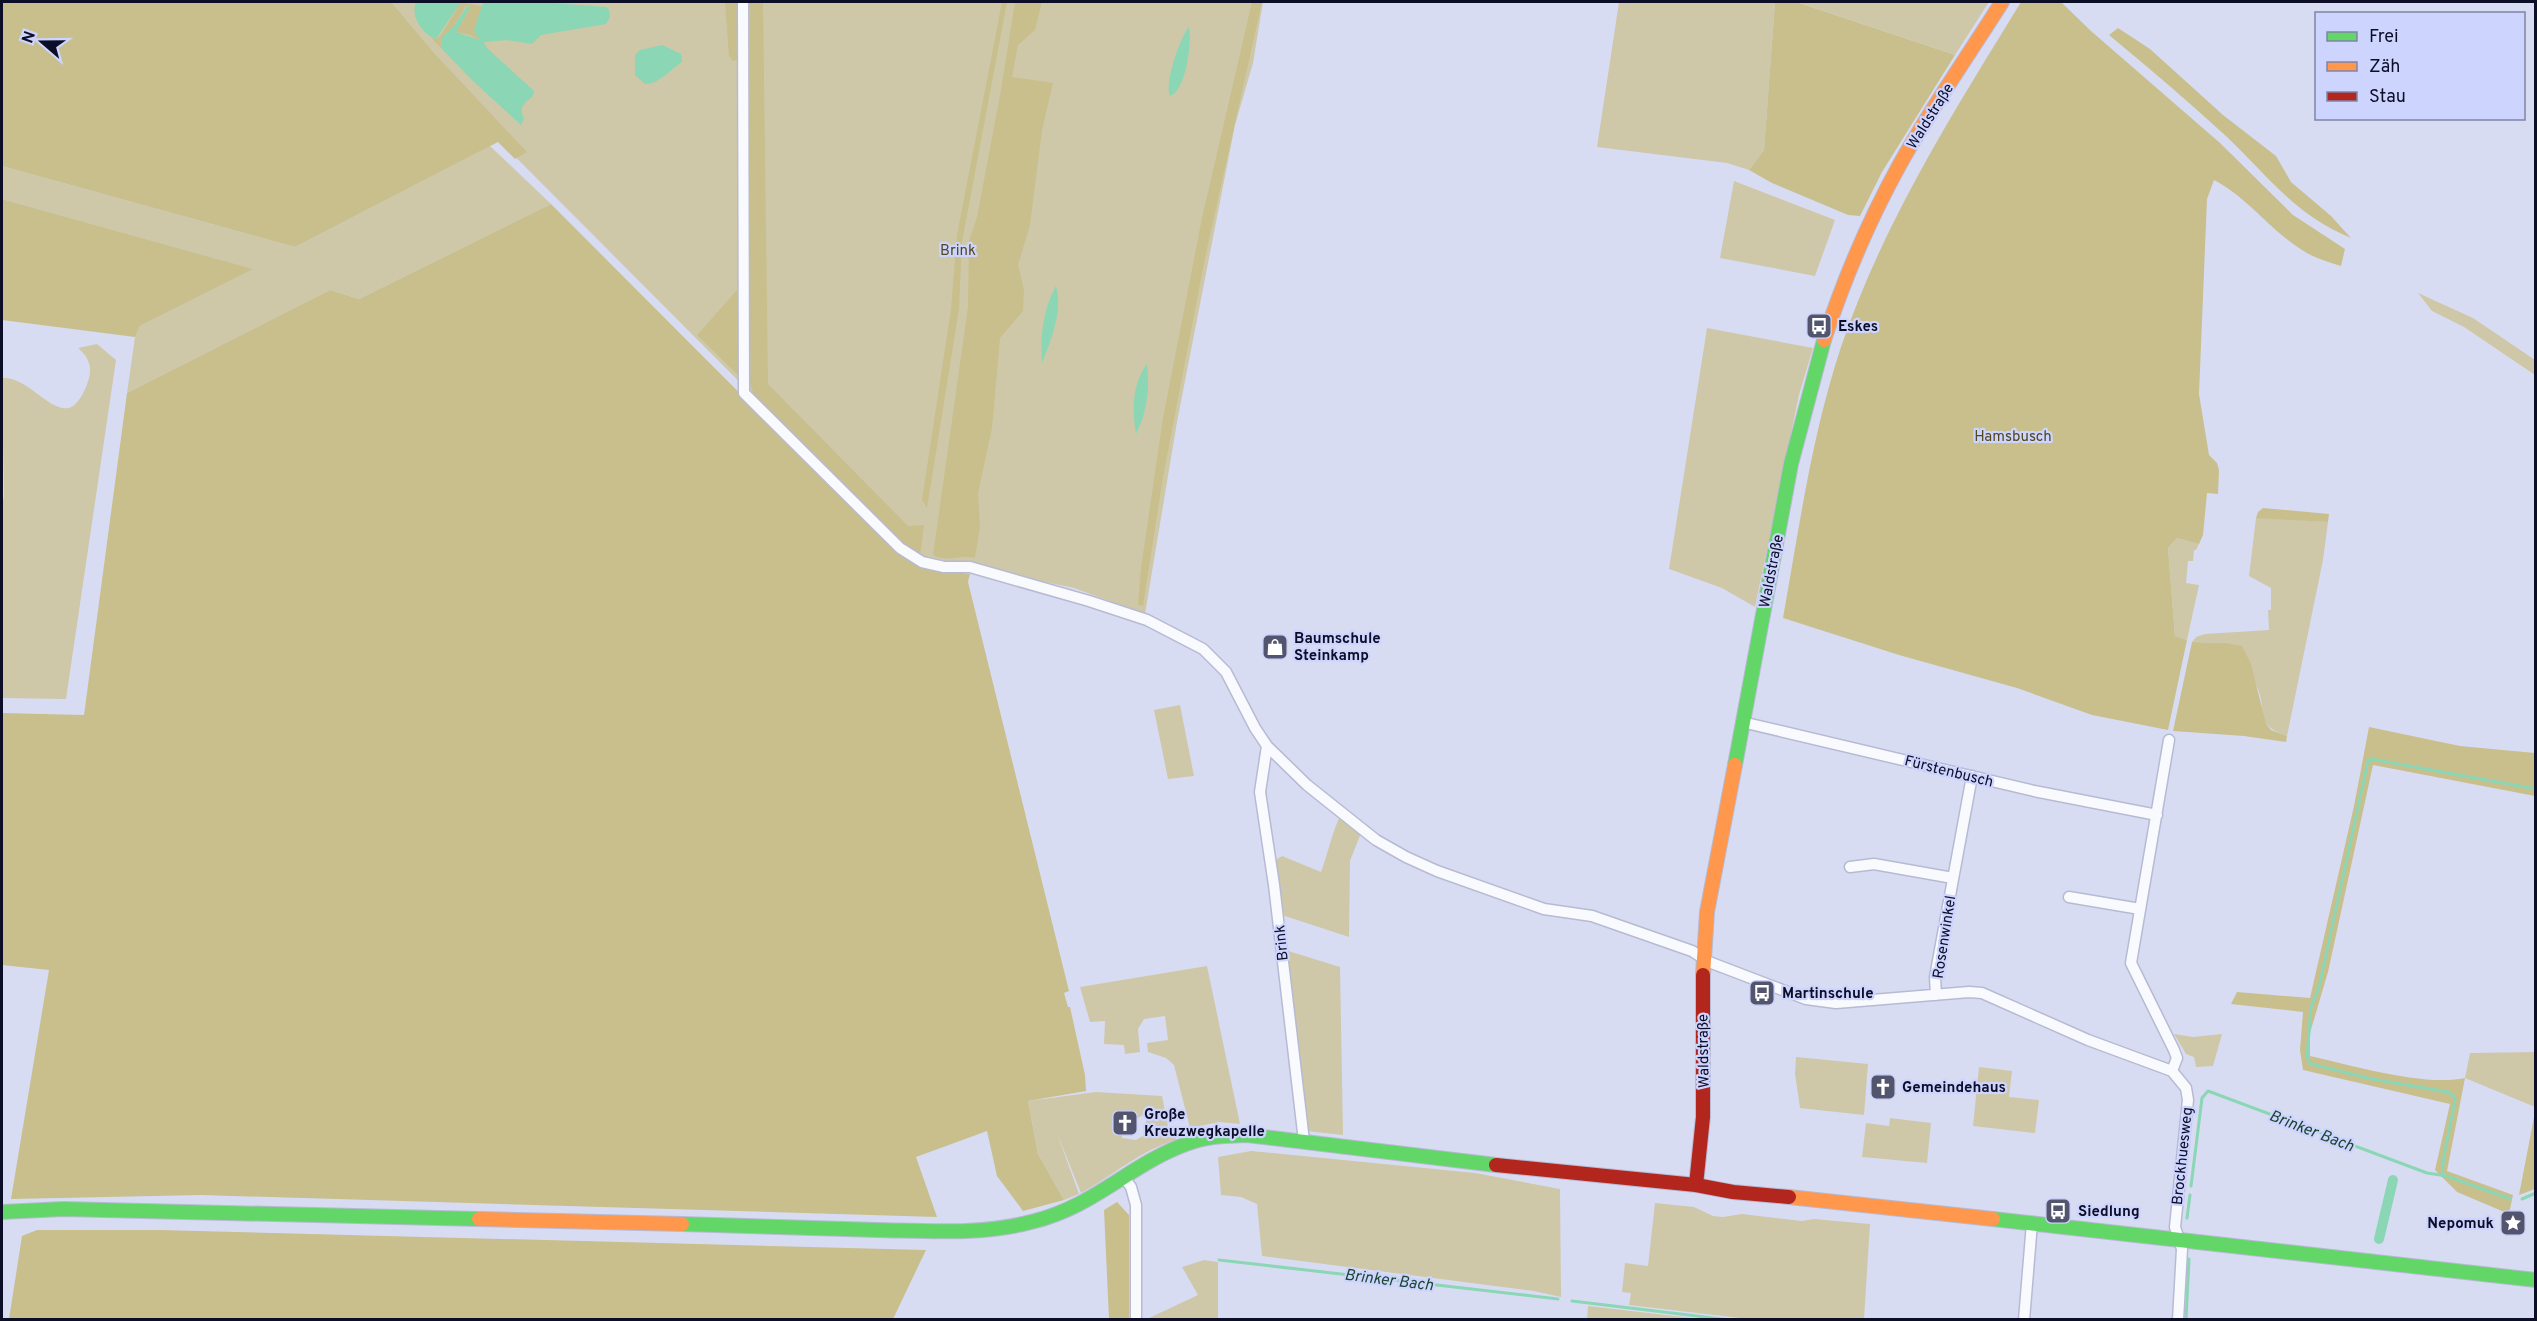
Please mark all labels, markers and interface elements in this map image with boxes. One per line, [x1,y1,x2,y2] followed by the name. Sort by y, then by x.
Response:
[12,12,72,72] north arrow
[2315,12,2525,120] legend
[2369,26,2399,49] text: Frei
[18,29,41,46] text: N
[2369,56,2400,79] text: Zäh
[1904,80,1959,153] street label: Waldstraße
[2369,86,2406,109] text: Stau
[940,242,976,261] park label: Brink
[1804,311,1834,341] bus stop icon: Eskes
[1838,318,1878,337] place label: Eskes
[1974,428,2052,447] park label: Hamsbusch
[1756,533,1789,610] street label: Waldstraße
[1294,630,1381,666] place label: Baumschule Steinkamp
[1260,632,1290,662] shop icon: Baumschule Steinkamp
[1902,752,1995,793] street label: Fürstenbusch
[1930,894,1961,980] street label: Rosenwinkel
[1271,924,1294,962] street label: Brink
[1747,978,1777,1008] bus stop icon: Martinschule
[1782,985,1874,1004] place label: Martinschule
[1694,1014,1715,1088] street label: Waldstraße
[1868,1072,1898,1102] church icon: Gemeindehaus
[1902,1079,2006,1098] place label: Gemeindehaus
[1144,1106,1265,1142] place label: Große Kreuzwegkapelle
[2169,1106,2198,1206] street label: Brockhuesweg
[2266,1107,2357,1157] water label: Brinker Bach
[1110,1108,1140,1138] church icon: Große Kreuzwegkapelle
[2043,1196,2073,1226] bus stop icon: Siedlung
[2078,1203,2140,1222] place label: Siedlung
[2498,1208,2528,1238] place icon: Nepomuk
[2427,1215,2494,1234] place label: Nepomuk
[1343,1266,1435,1296] water label: Brinker Bach

